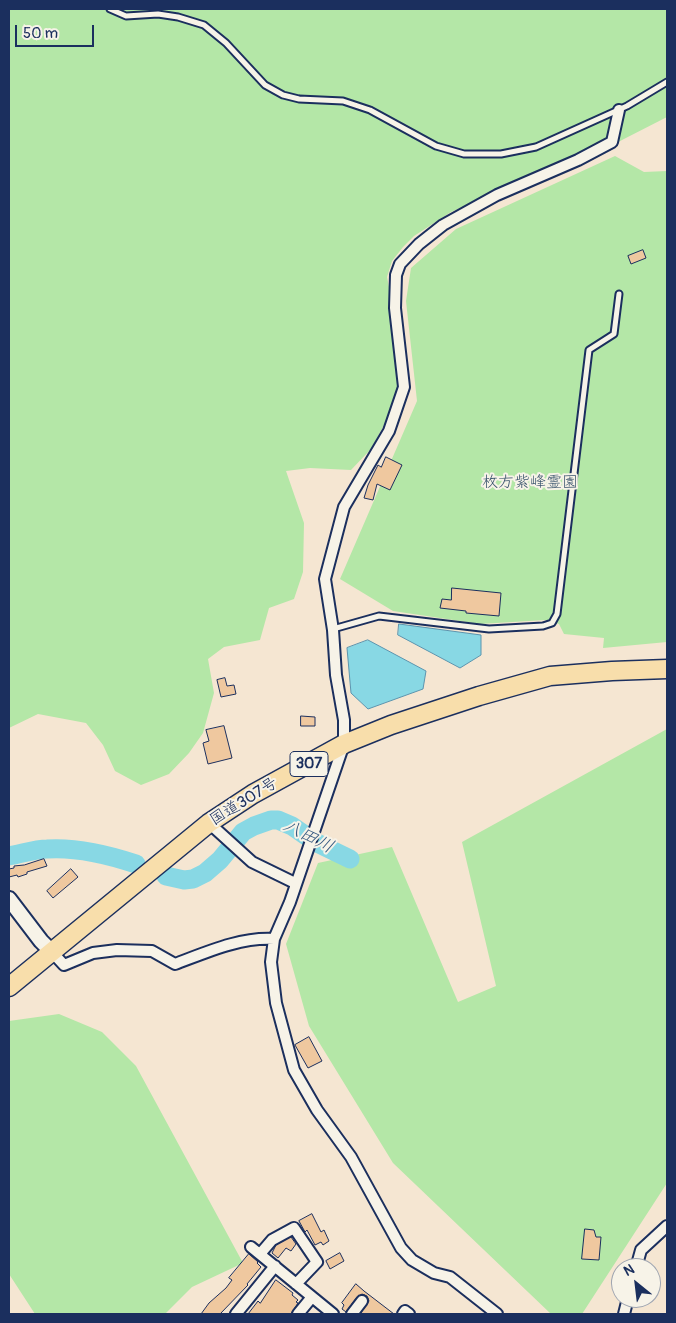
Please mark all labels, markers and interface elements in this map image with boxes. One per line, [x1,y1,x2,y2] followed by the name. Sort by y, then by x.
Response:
[18,15,96,47] scale bar
[23,24,58,43] text: 50 m
[482,473,578,493] park label: 枚方紫峰霊園
[290,752,328,776] road number: 307
[207,774,281,830] street label: 国道307号
[279,815,337,859] water label: 八田川
[611,1258,661,1308] north arrow
[621,1261,637,1280] text: N

